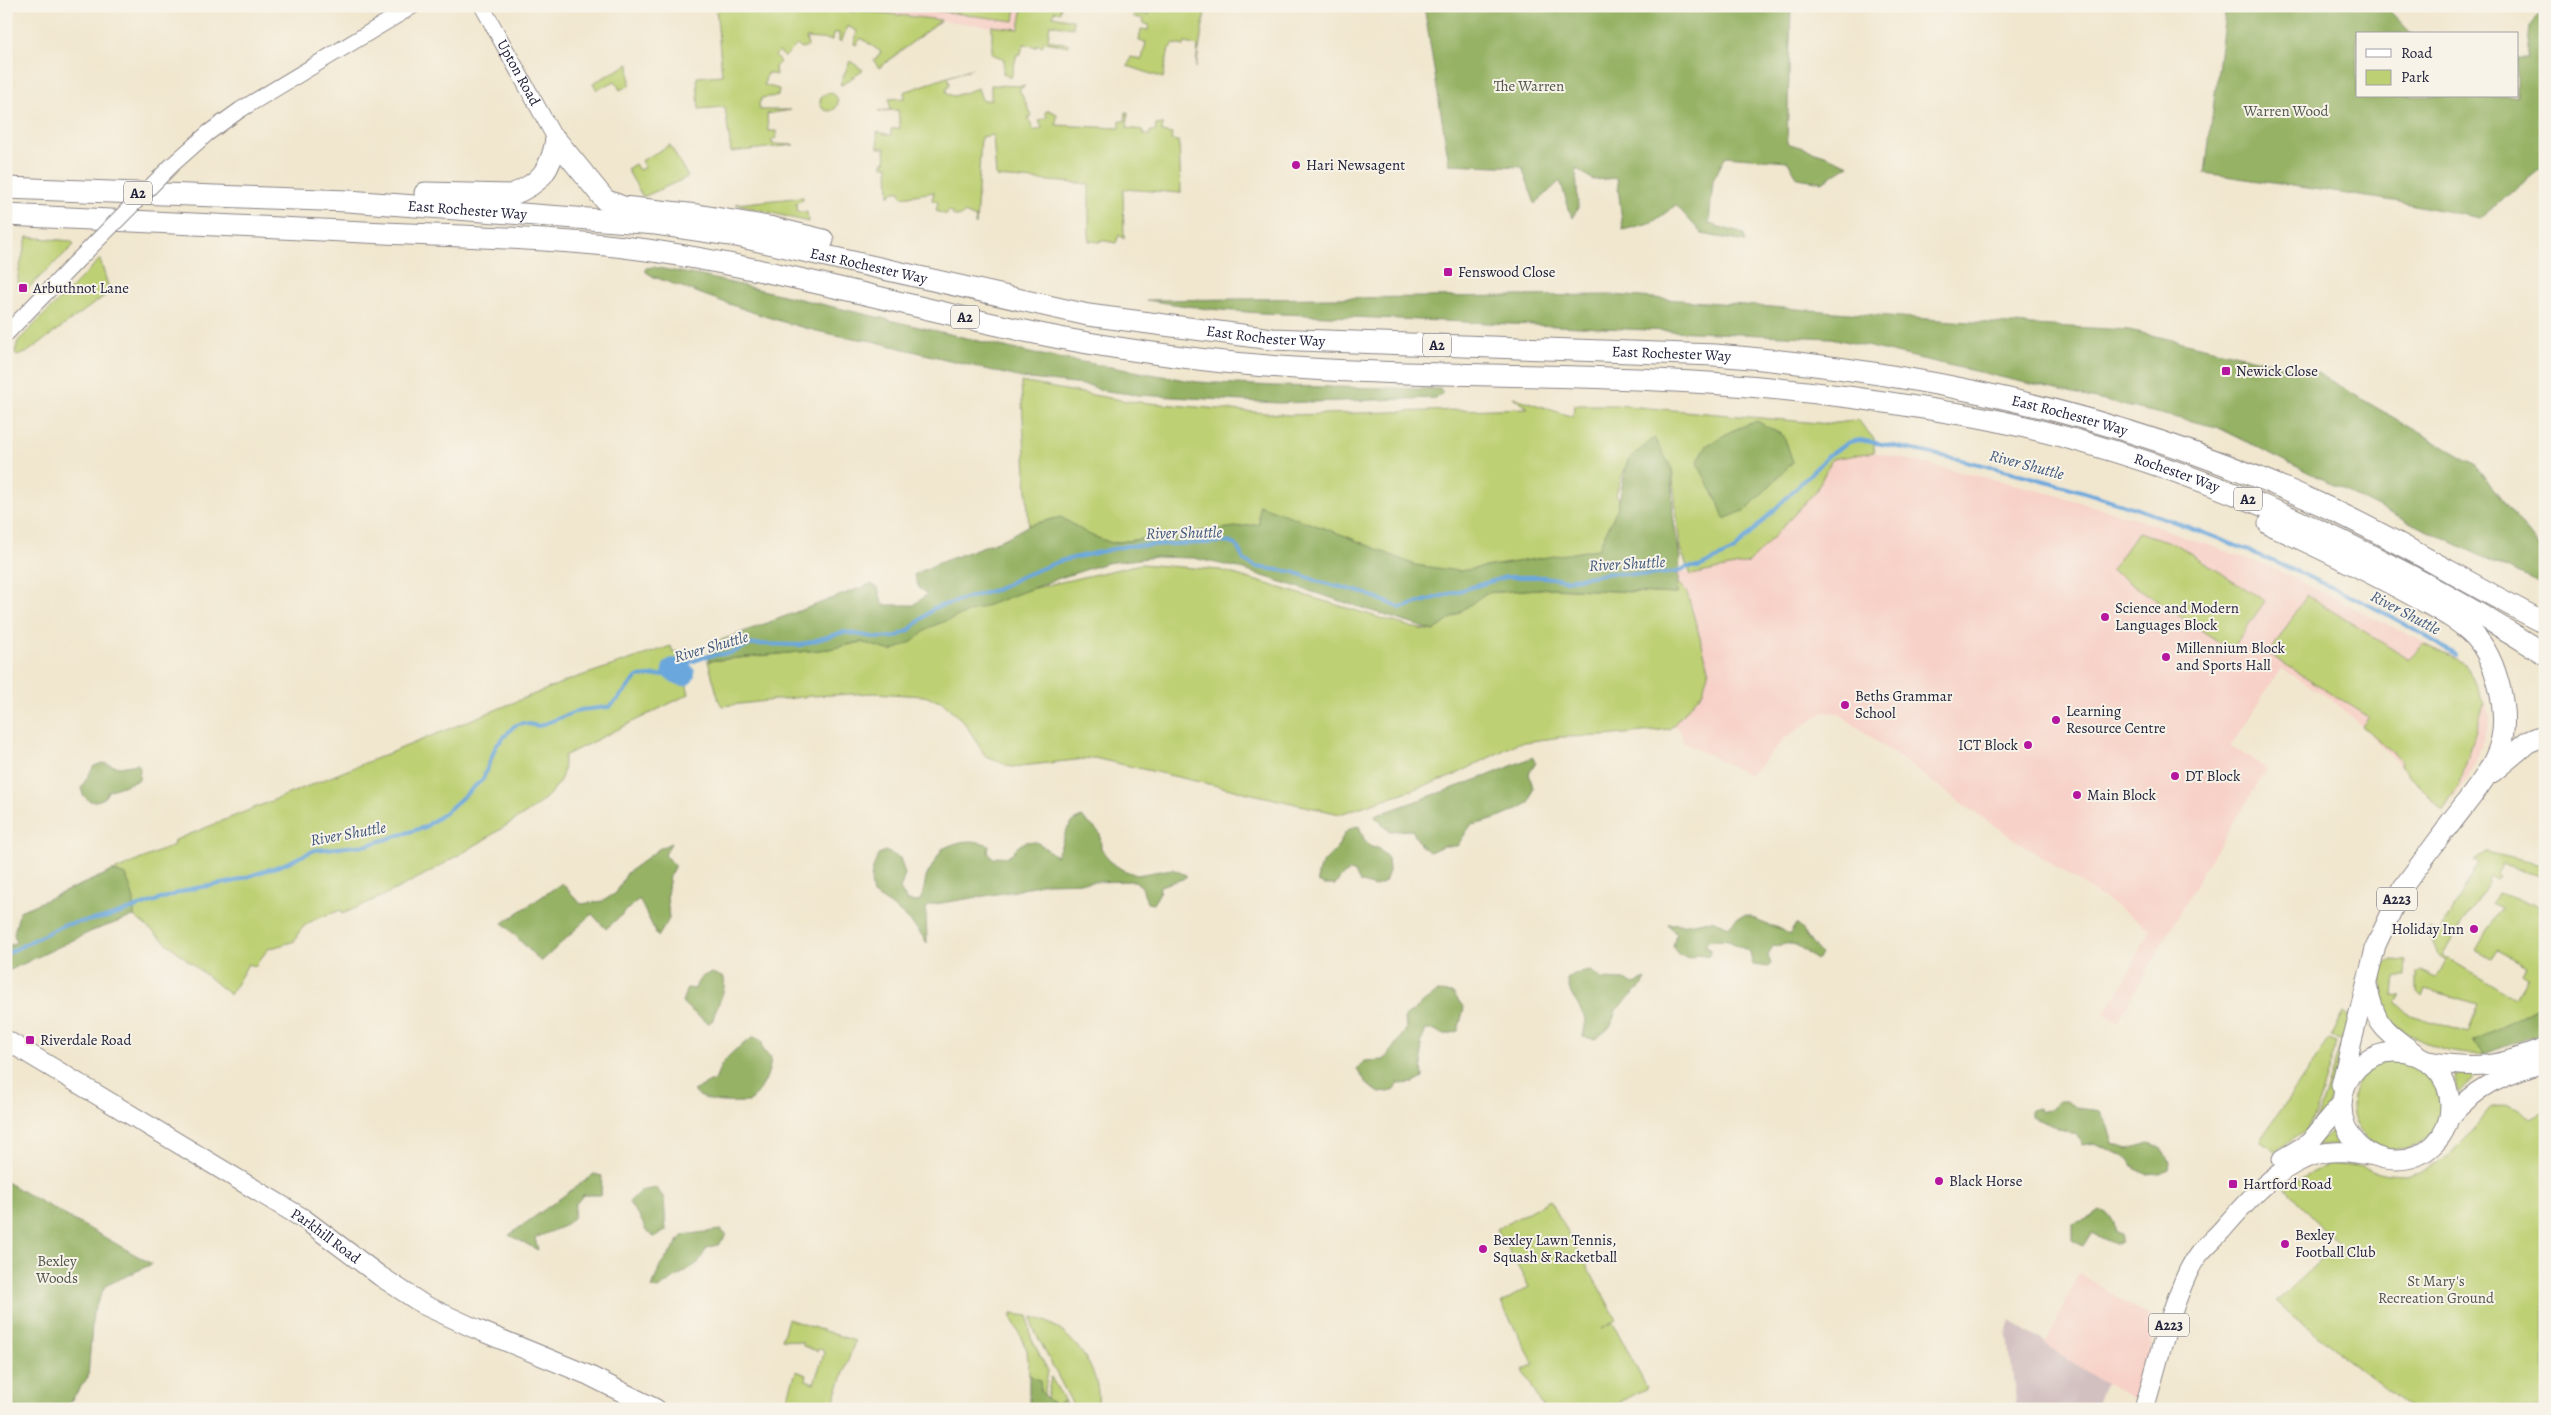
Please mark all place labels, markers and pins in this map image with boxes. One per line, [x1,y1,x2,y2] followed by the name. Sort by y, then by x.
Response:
[1306,155,1405,175] place label: Hari Newsagent
[1290,159,1302,171] marker: Hari Newsagent
[1458,262,1556,282] place label: Fenswood Close
[1442,266,1454,278] marker: Fenswood Close
[32,278,129,298] place label: Arbuthnot Lane
[17,282,29,294] marker: Arbuthnot Lane
[2236,361,2318,381] place label: Newick Close
[2220,365,2232,377] marker: Newick Close
[2115,598,2239,635] place label: Science and Modern Languages Block
[2099,611,2111,623] marker: Science and Modern Languages Block
[2176,638,2286,675] place label: Millennium Block and Sports Hall
[2160,651,2172,663] marker: Millennium Block and Sports Hall
[1855,686,1953,723] place label: Beths Grammar School
[1839,699,1851,711] marker: Beths Grammar School
[2066,701,2166,738] place label: Learning Resource Centre
[2050,714,2062,726] marker: Learning Resource Centre
[1958,735,2019,755] place label: ICT Block
[2022,739,2034,751] marker: ICT Block
[2185,766,2241,786] place label: DT Block
[2169,770,2181,782] marker: DT Block
[2087,785,2156,805] place label: Main Block
[2071,789,2083,801] marker: Main Block
[2392,919,2464,939] place label: Holiday Inn
[2468,923,2480,935] marker: Holiday Inn
[40,1030,133,1050] place label: Riverdale Road
[24,1034,36,1046] marker: Riverdale Road
[1949,1171,2023,1191] place label: Black Horse
[2243,1174,2333,1194] place label: Hartford Road
[1933,1175,1945,1187] marker: Black Horse
[2227,1178,2239,1190] marker: Hartford Road
[2295,1225,2376,1262] place label: Bexley Football Club
[1493,1230,1617,1267] place label: Bexley Lawn Tennis, Squash & Racketball
[2279,1238,2291,1250] marker: Bexley Football Club
[1477,1243,1489,1255] marker: Bexley Lawn Tennis, Squash & Racketball

